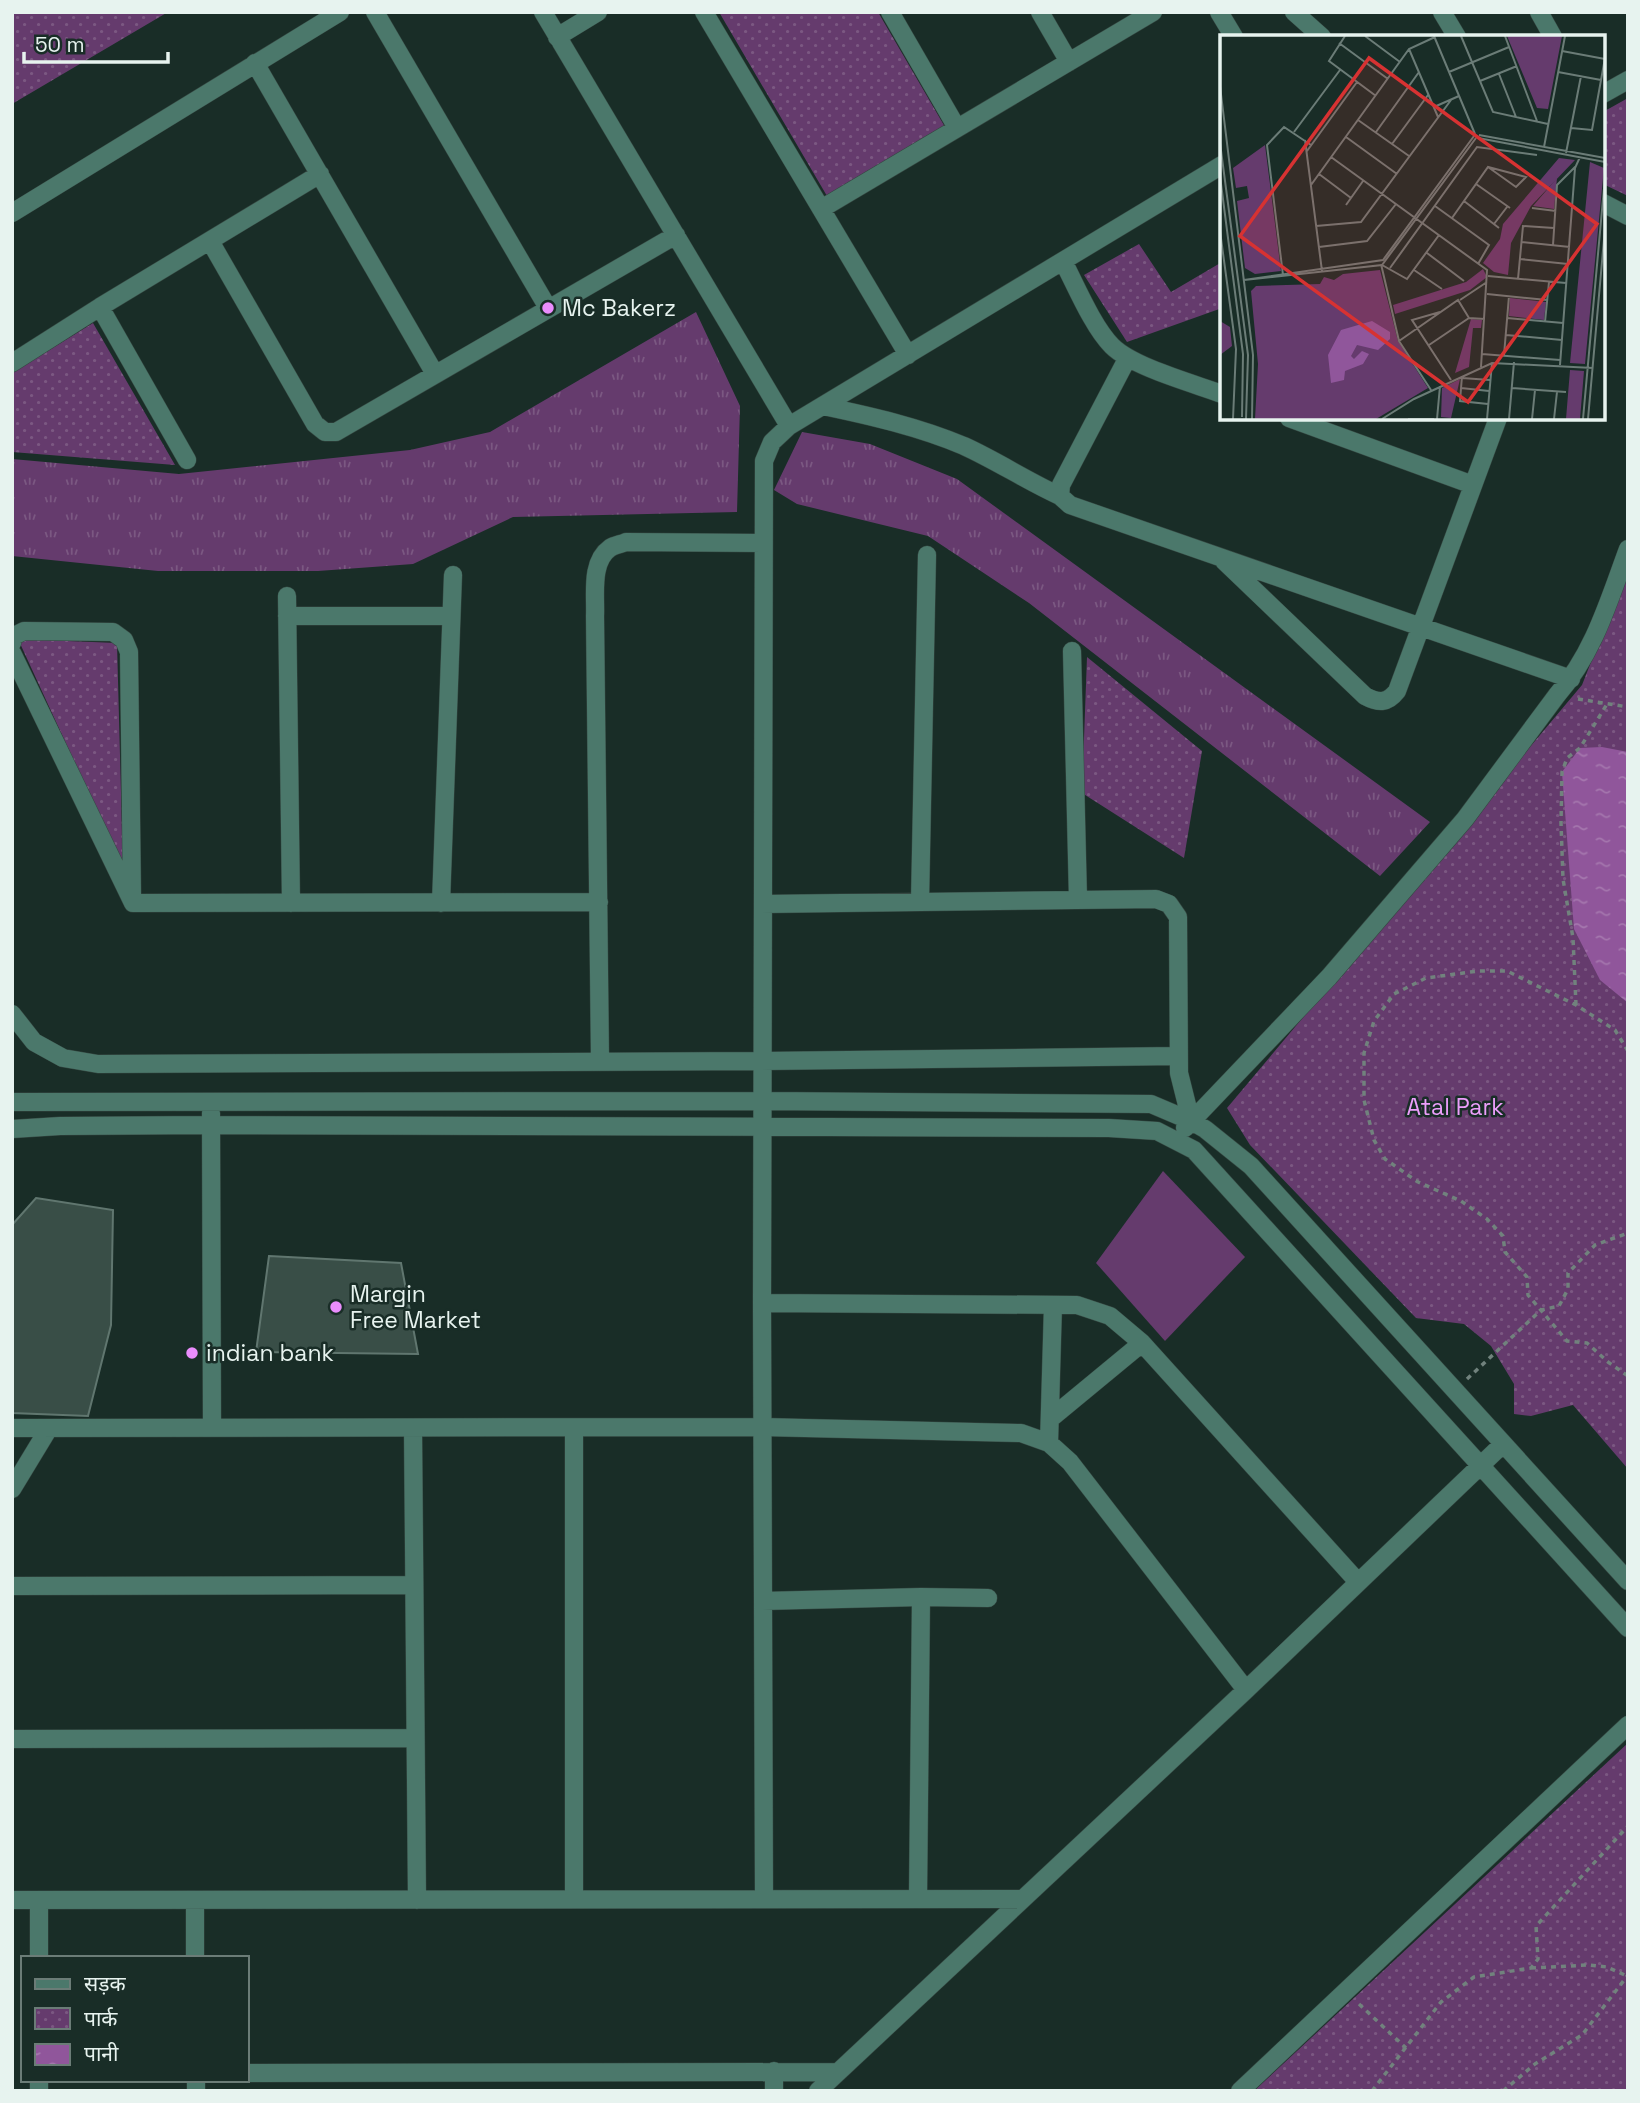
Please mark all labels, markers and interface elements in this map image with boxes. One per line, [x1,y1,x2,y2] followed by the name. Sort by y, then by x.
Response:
[24,21,168,65] scale bar
[35,31,85,58] text: 50 m
[1220,35,1605,420] inset map
[562,293,676,323] place label: Mc Bakerz
[540,300,556,316] marker: Mc Bakerz
[1406,1092,1504,1122] park label: Atal Park
[350,1279,481,1335] place label: Margin Free Market
[328,1299,344,1315] marker: Margin Free Market
[206,1338,334,1368] place label: indian bank
[184,1345,200,1361] marker: indian bank
[21,1956,248,2082] legend
[84,1970,126,1997] text: सड़क
[84,2005,118,2032] text: पार्क
[84,2040,119,2067] text: पानी

